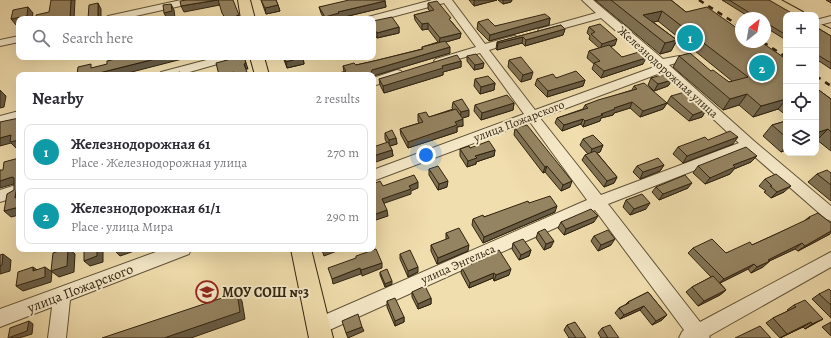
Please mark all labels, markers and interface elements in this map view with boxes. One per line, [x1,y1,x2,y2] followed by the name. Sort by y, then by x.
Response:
[735,12,771,48] north arrow
[783,12,819,156] map controls
[783,12,819,48] button: +
[16,16,376,60] search box
[614,23,722,122] street label: Железнодорожная улица
[677,23,703,53] pin: 1
[30,27,52,49] icon: search
[62,28,133,48] text: Search here
[783,48,819,84] button: −
[749,53,775,83] pin: 2
[783,84,819,120] button: locate
[32,87,83,110] text: Nearby
[316,90,360,107] text: 2 results
[470,96,567,146] street label: улица Пожарского
[783,120,819,156] button: layers
[71,134,210,154] text: Железнодорожная 61
[44,144,48,161] text: 1
[327,144,359,161] text: 270 m
[416,145,436,165] your location
[71,154,247,171] text: Place · Железнодорожная улица
[71,198,221,218] text: Железнодорожная 61/1
[43,208,49,225] text: 2
[327,208,359,225] text: 290 m
[71,218,173,235] text: Place · улица Мира
[417,240,498,288] street label: улица Энгельса
[24,260,136,318] street label: улица Пожарского
[194,279,220,305] school or university icon: МОУ СОШ №3
[222,283,309,302] place label: МОУ СОШ №3

